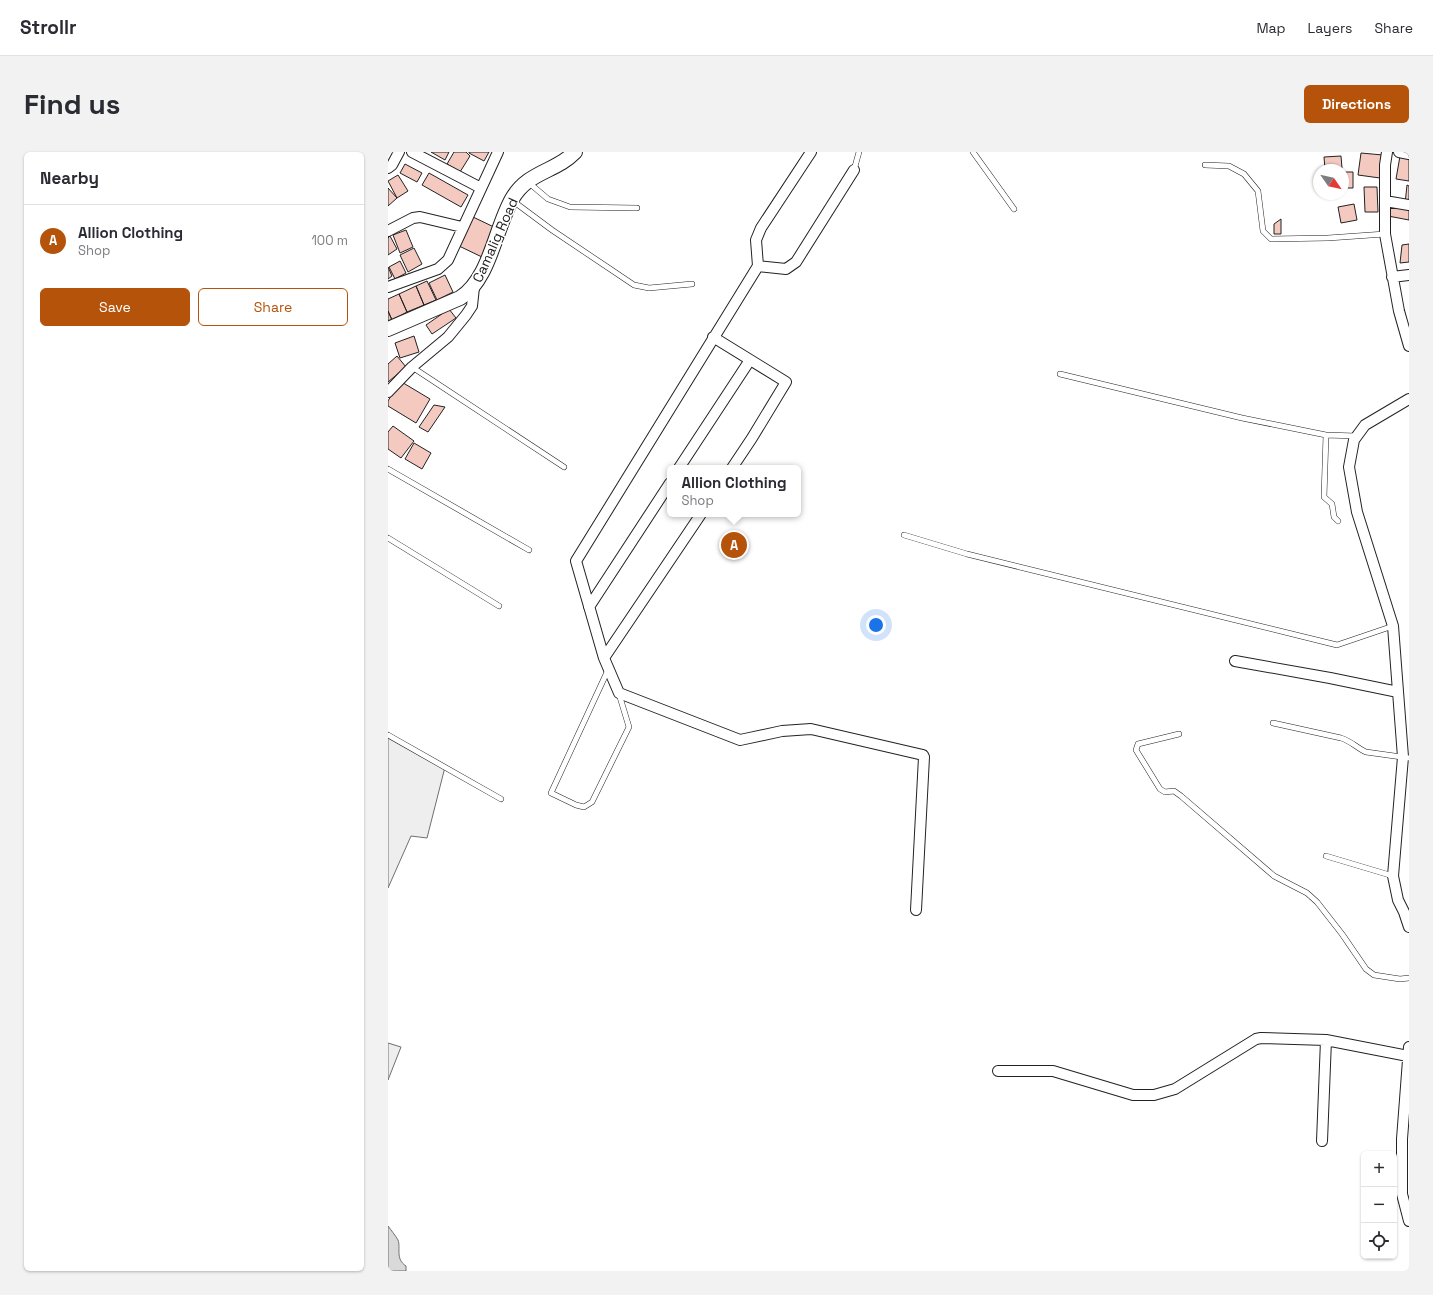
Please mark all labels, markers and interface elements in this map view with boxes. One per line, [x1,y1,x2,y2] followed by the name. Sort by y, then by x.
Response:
[20,15,77,40] text: Strollr
[1256,19,1286,37] text: Map
[1308,19,1352,37] text: Layers
[1374,19,1413,37] text: Share
[1304,85,1409,123] button: Directions
[24,86,121,122] text: Find us
[1313,164,1349,200] north arrow
[40,167,99,189] text: Nearby
[468,195,522,285] street label: Camalig Road
[78,223,183,242] text: Allion Clothing
[49,232,57,249] text: A
[311,232,348,249] text: 100 m
[78,242,110,259] text: Shop
[40,288,190,326] button: Save
[198,288,348,326] button: Share
[667,465,801,517] popup
[681,473,787,492] text: Allion Clothing
[681,492,714,509] text: Shop
[721,530,747,560] pin: A
[866,615,886,635] your location
[1361,1151,1397,1259] map controls
[1361,1151,1397,1187] button: +
[1361,1187,1397,1223] button: −
[1361,1223,1397,1259] button: locate

